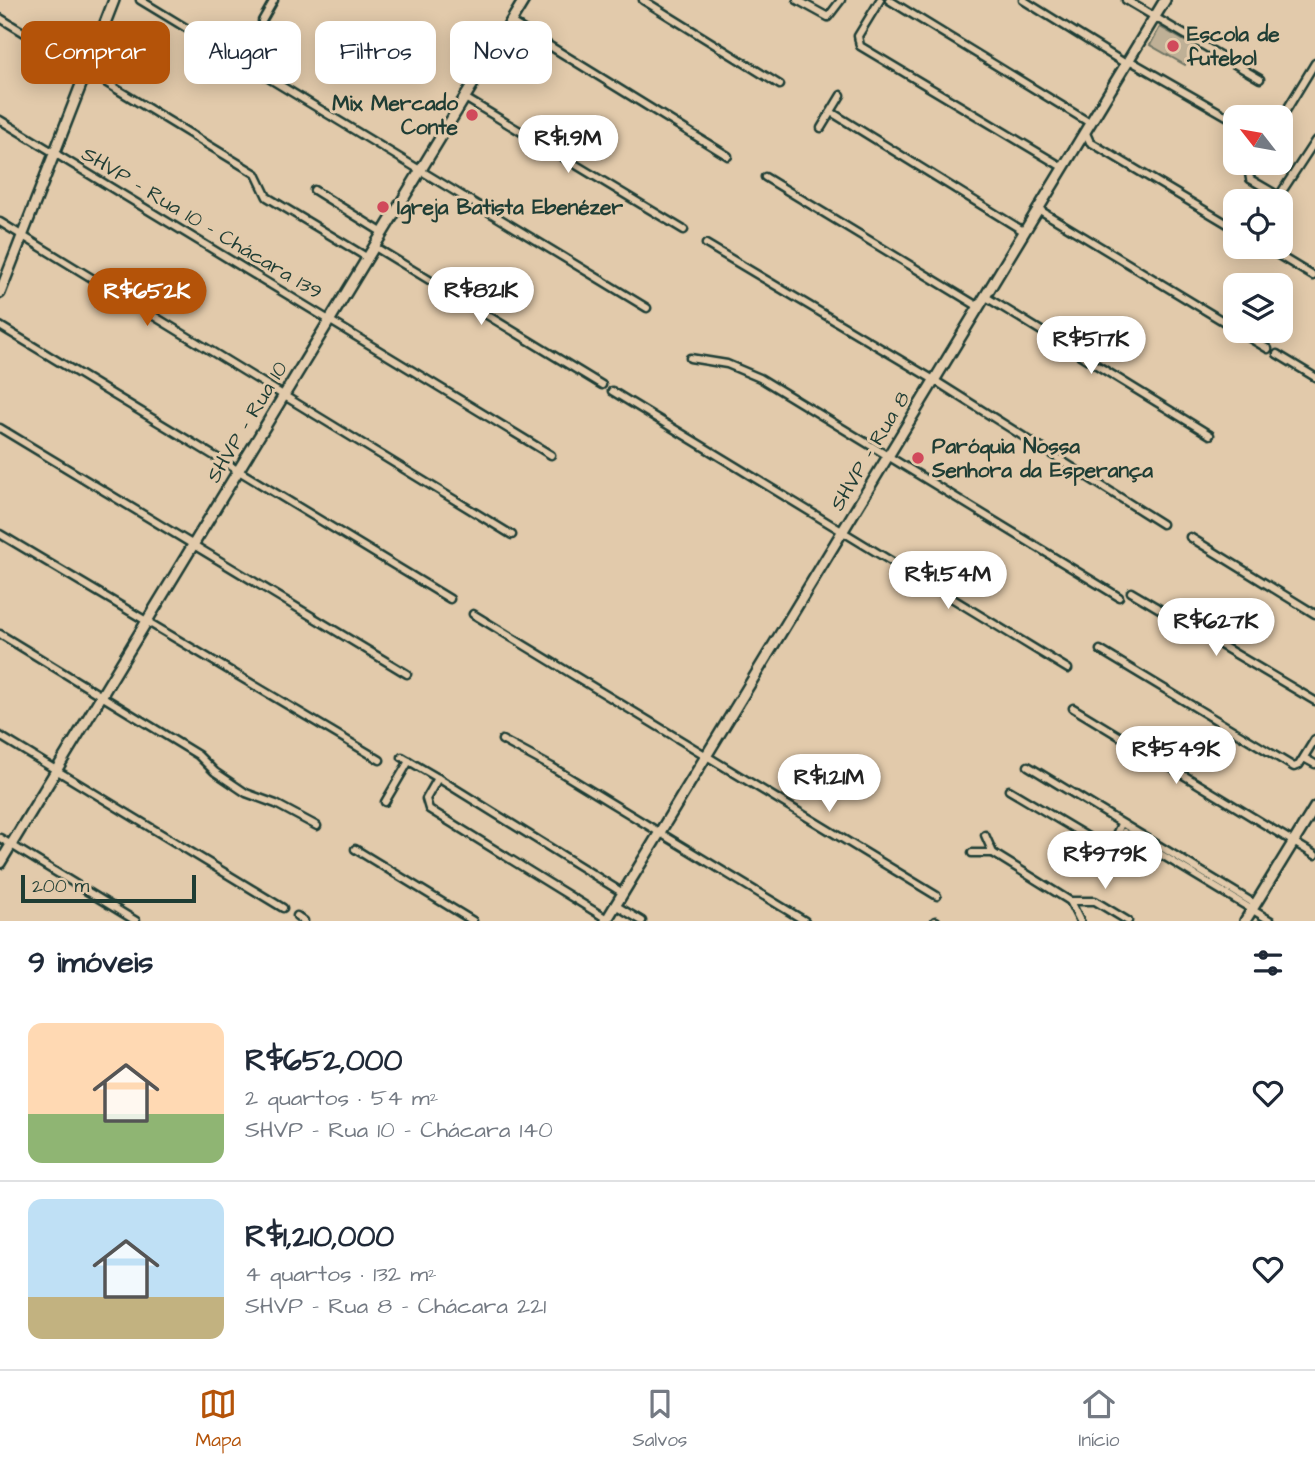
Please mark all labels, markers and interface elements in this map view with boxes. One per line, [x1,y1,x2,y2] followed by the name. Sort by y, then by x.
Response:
[1186,20,1280,73] place label: Escola de futebol
[21,21,170,84] chip: Comprar
[184,21,301,84] chip: Alugar
[315,21,436,84] chip: Filtros
[450,21,552,84] chip: Novo
[1165,38,1181,54] marker: Escola de futebol
[332,89,459,142] place label: Mix Mercado Conte
[1223,105,1293,175] north arrow
[1223,105,1293,343] map controls
[464,107,480,123] marker: Mix Mercado Conte
[511,116,625,175] pin: R$1.9M
[534,122,602,154] text: R$1.9M
[76,139,328,307] street label: SHVP - Rua 10 - Chácara 139
[1223,189,1293,259] button: locate
[397,193,623,224] place label: Igreja Batista Ebenézer
[375,199,391,215] marker: Igreja Batista Ebenézer
[90,268,204,328] pin: R$652K
[424,268,538,327] pin: R$821K
[1223,273,1293,343] button: layers
[444,274,518,306] text: R$821K
[104,275,191,307] text: R$652K
[1034,316,1148,376] pin: R$517K
[1053,323,1129,355] text: R$517K
[199,356,295,488] street label: SHVP - Rua 10
[823,386,917,516] street label: SHVP - Rua 8
[931,432,1153,486] place label: Paróquia Nossa Senhora da Esperança
[910,450,926,466] marker: Paróquia Nossa Senhora da Esperança
[883,552,1013,611] pin: R$1.54M
[905,558,991,590] text: R$1.54M
[1159,598,1273,658] pin: R$627K
[1174,605,1258,637] text: R$627K
[1119,726,1233,786] pin: R$549K
[1132,733,1220,765] text: R$549K
[764,754,894,814] pin: R$1.21M
[794,761,864,793] text: R$1.21M
[1048,832,1162,891] pin: R$979K
[1063,838,1147,870] text: R$979K
[21,872,196,904] scale bar
[32,873,89,900] text: 200 m
[28,942,153,984] text: 9 imóveis
[1249,944,1287,982] icon: filters
[245,1040,402,1082] text: R$652,000
[84,1051,168,1135] icon: home
[1249,1074,1287,1112] icon: heart
[245,1082,438,1114] text: 2 quartos · 54 m²
[245,1114,553,1146] text: SHVP - Rua 10 - Chácara 140
[245,1216,394,1258] text: R$1,210,000
[84,1227,168,1311] icon: home
[1249,1250,1287,1288] icon: heart
[245,1258,437,1290] text: 4 quartos · 132 m²
[245,1290,546,1322] text: SHVP - Rua 8 - Chácara 221
[196,1385,241,1454] tab: Mapa
[632,1385,687,1454] tab: Salvos
[1079,1385,1119,1454] tab: Início

